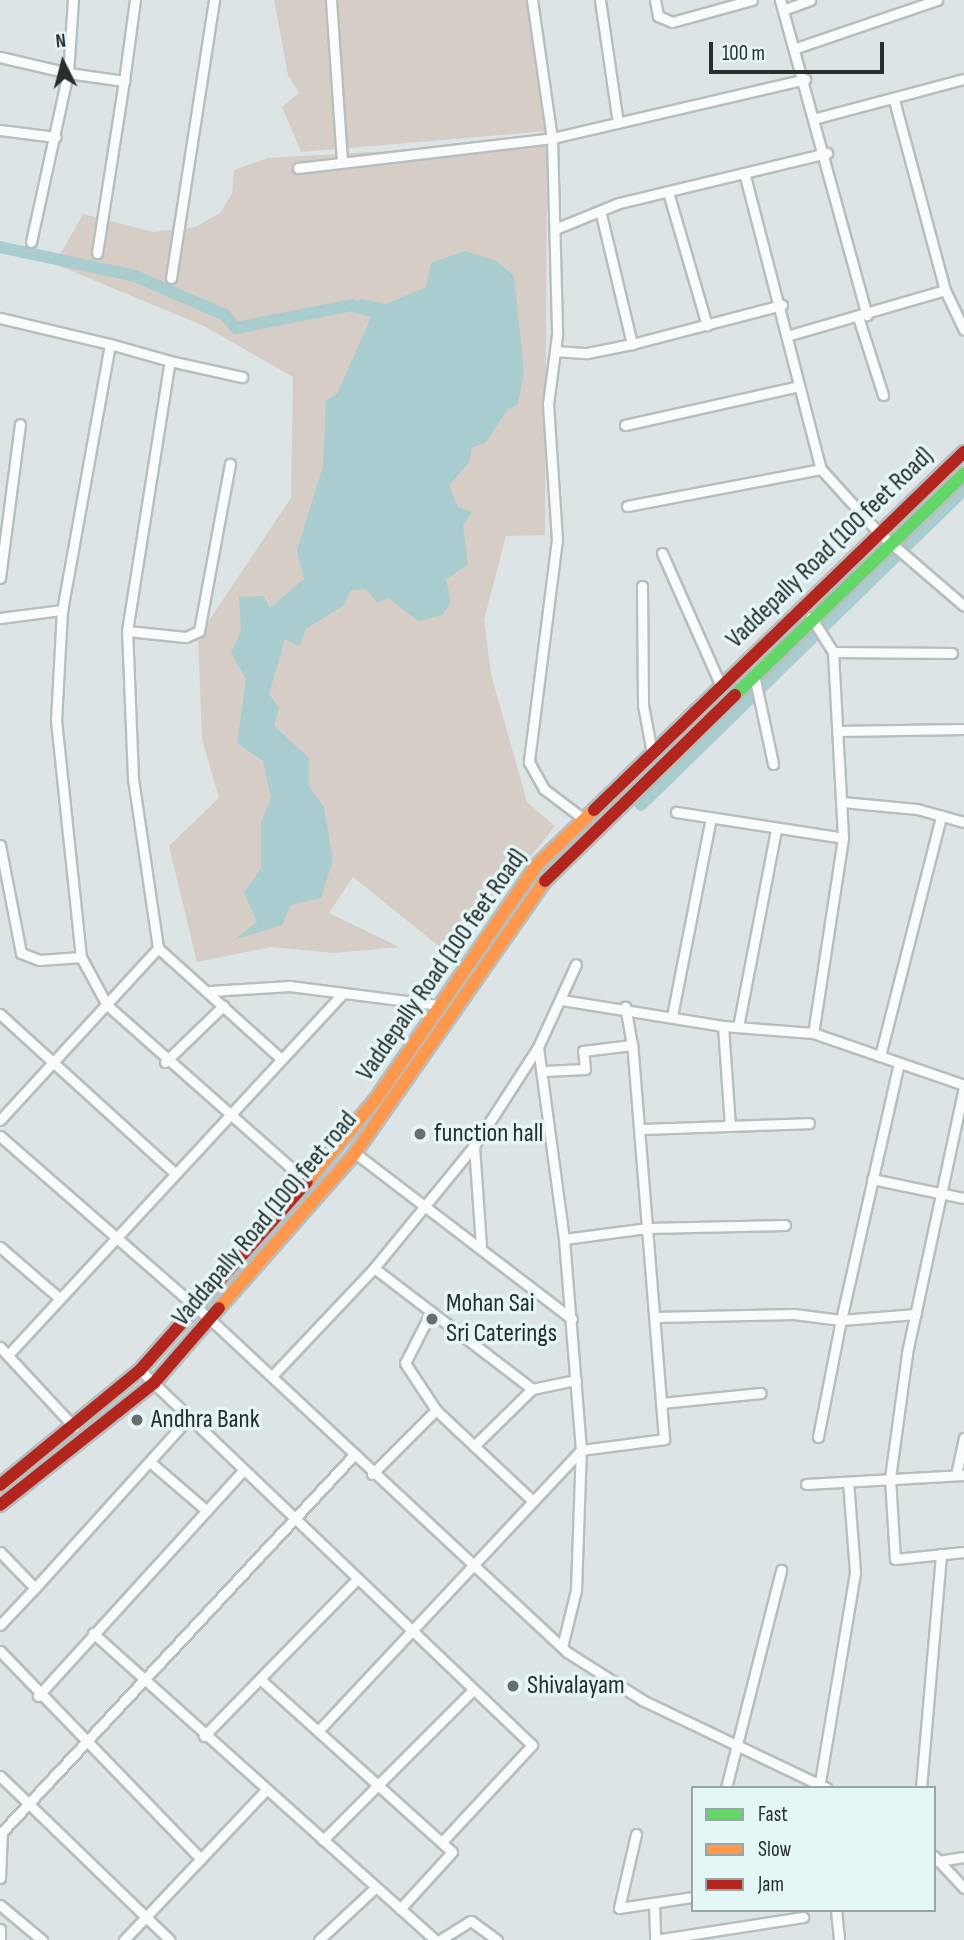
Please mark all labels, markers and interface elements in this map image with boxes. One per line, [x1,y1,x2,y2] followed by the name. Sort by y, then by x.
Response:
[28,28,98,98] north arrow
[712,28,887,72] scale bar
[55,30,67,54] text: N
[722,41,765,66] text: 100 m
[720,441,940,655] street label: Vaddepally Road (100 feet Road)
[350,843,534,1087] street label: Vaddepally Road (100 feet Road)
[166,1105,364,1333] street label: Vaddapally Road (100) feet road
[434,1118,543,1150] place label: function hall
[412,1126,428,1142] marker: function hall
[446,1288,557,1350] place label: Mohan Sai Sri Caterings
[424,1311,440,1327] marker: Mohan Sai Sri Caterings
[151,1404,260,1436] place label: Andhra Bank
[129,1412,145,1428] marker: Andhra Bank
[527,1670,625,1702] place label: Shivalayam
[505,1678,521,1694] marker: Shivalayam
[691,1786,936,1912] legend
[758,1802,788,1827] text: Fast
[758,1837,791,1862] text: Slow
[758,1872,784,1897] text: Jam

